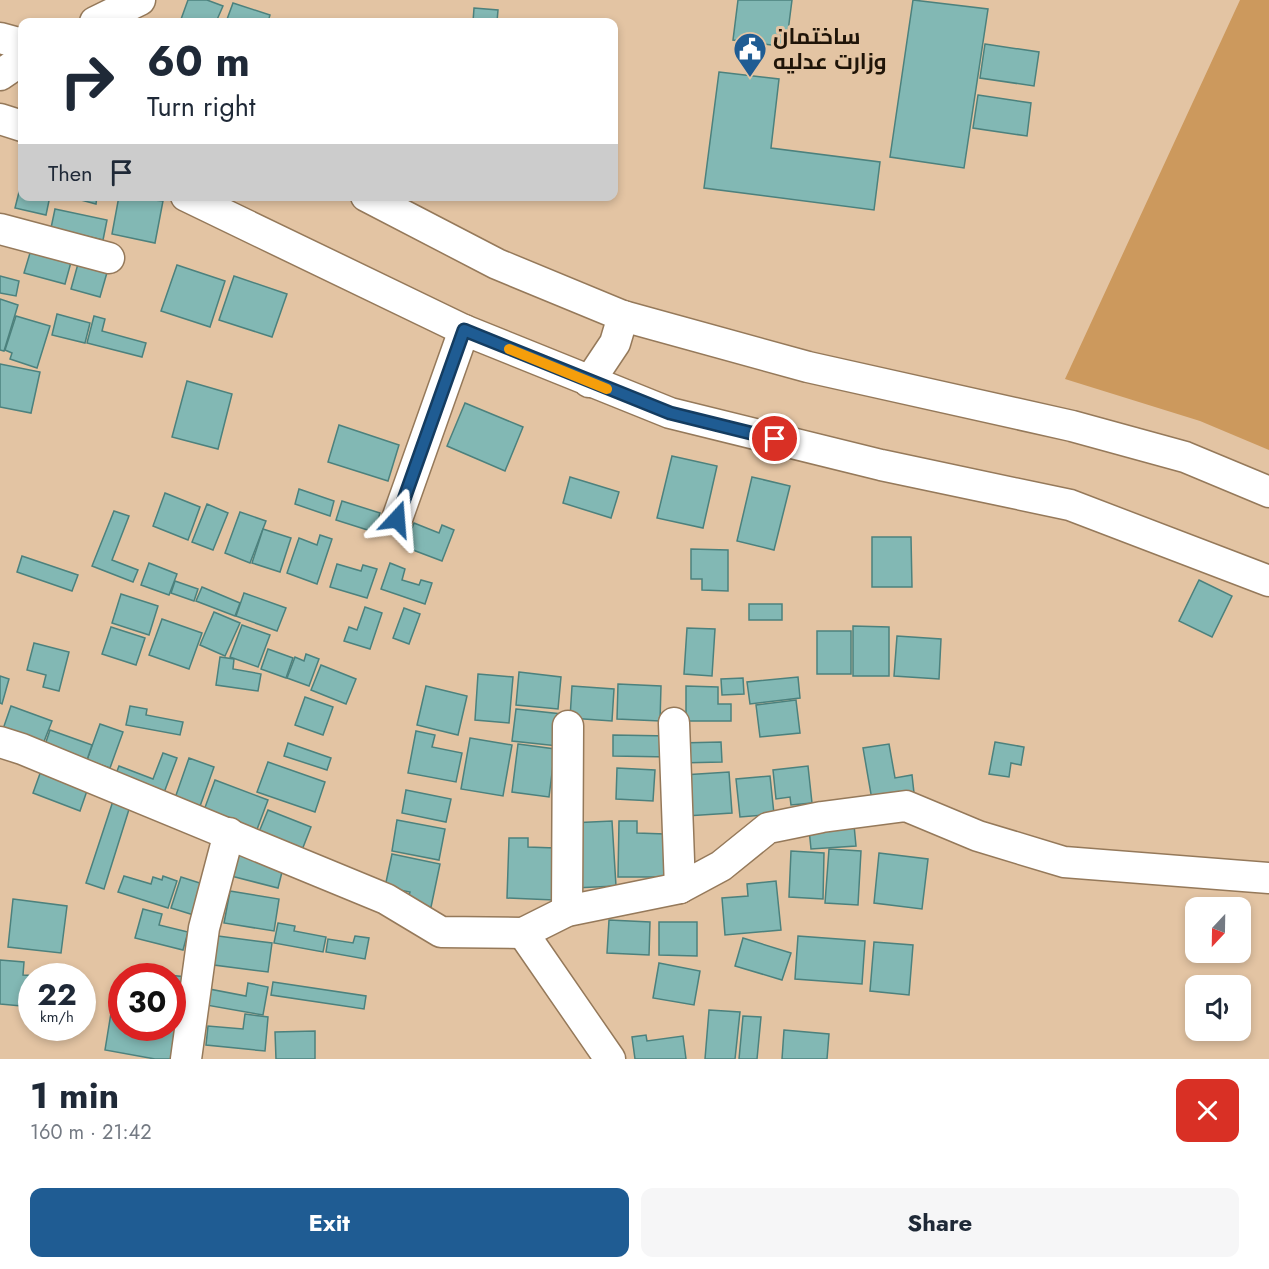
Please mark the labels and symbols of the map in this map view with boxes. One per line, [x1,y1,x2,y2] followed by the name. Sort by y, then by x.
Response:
[773,20,887,77] place label: ساختمان وزارت عدلیه
[732,31,768,78] public building icon: ساختمان وزارت عدلیه
[749,413,800,464] pin
[365,487,429,551] position arrow
[1185,897,1251,963] north arrow
[108,963,186,1041] speed limit sign: 30

